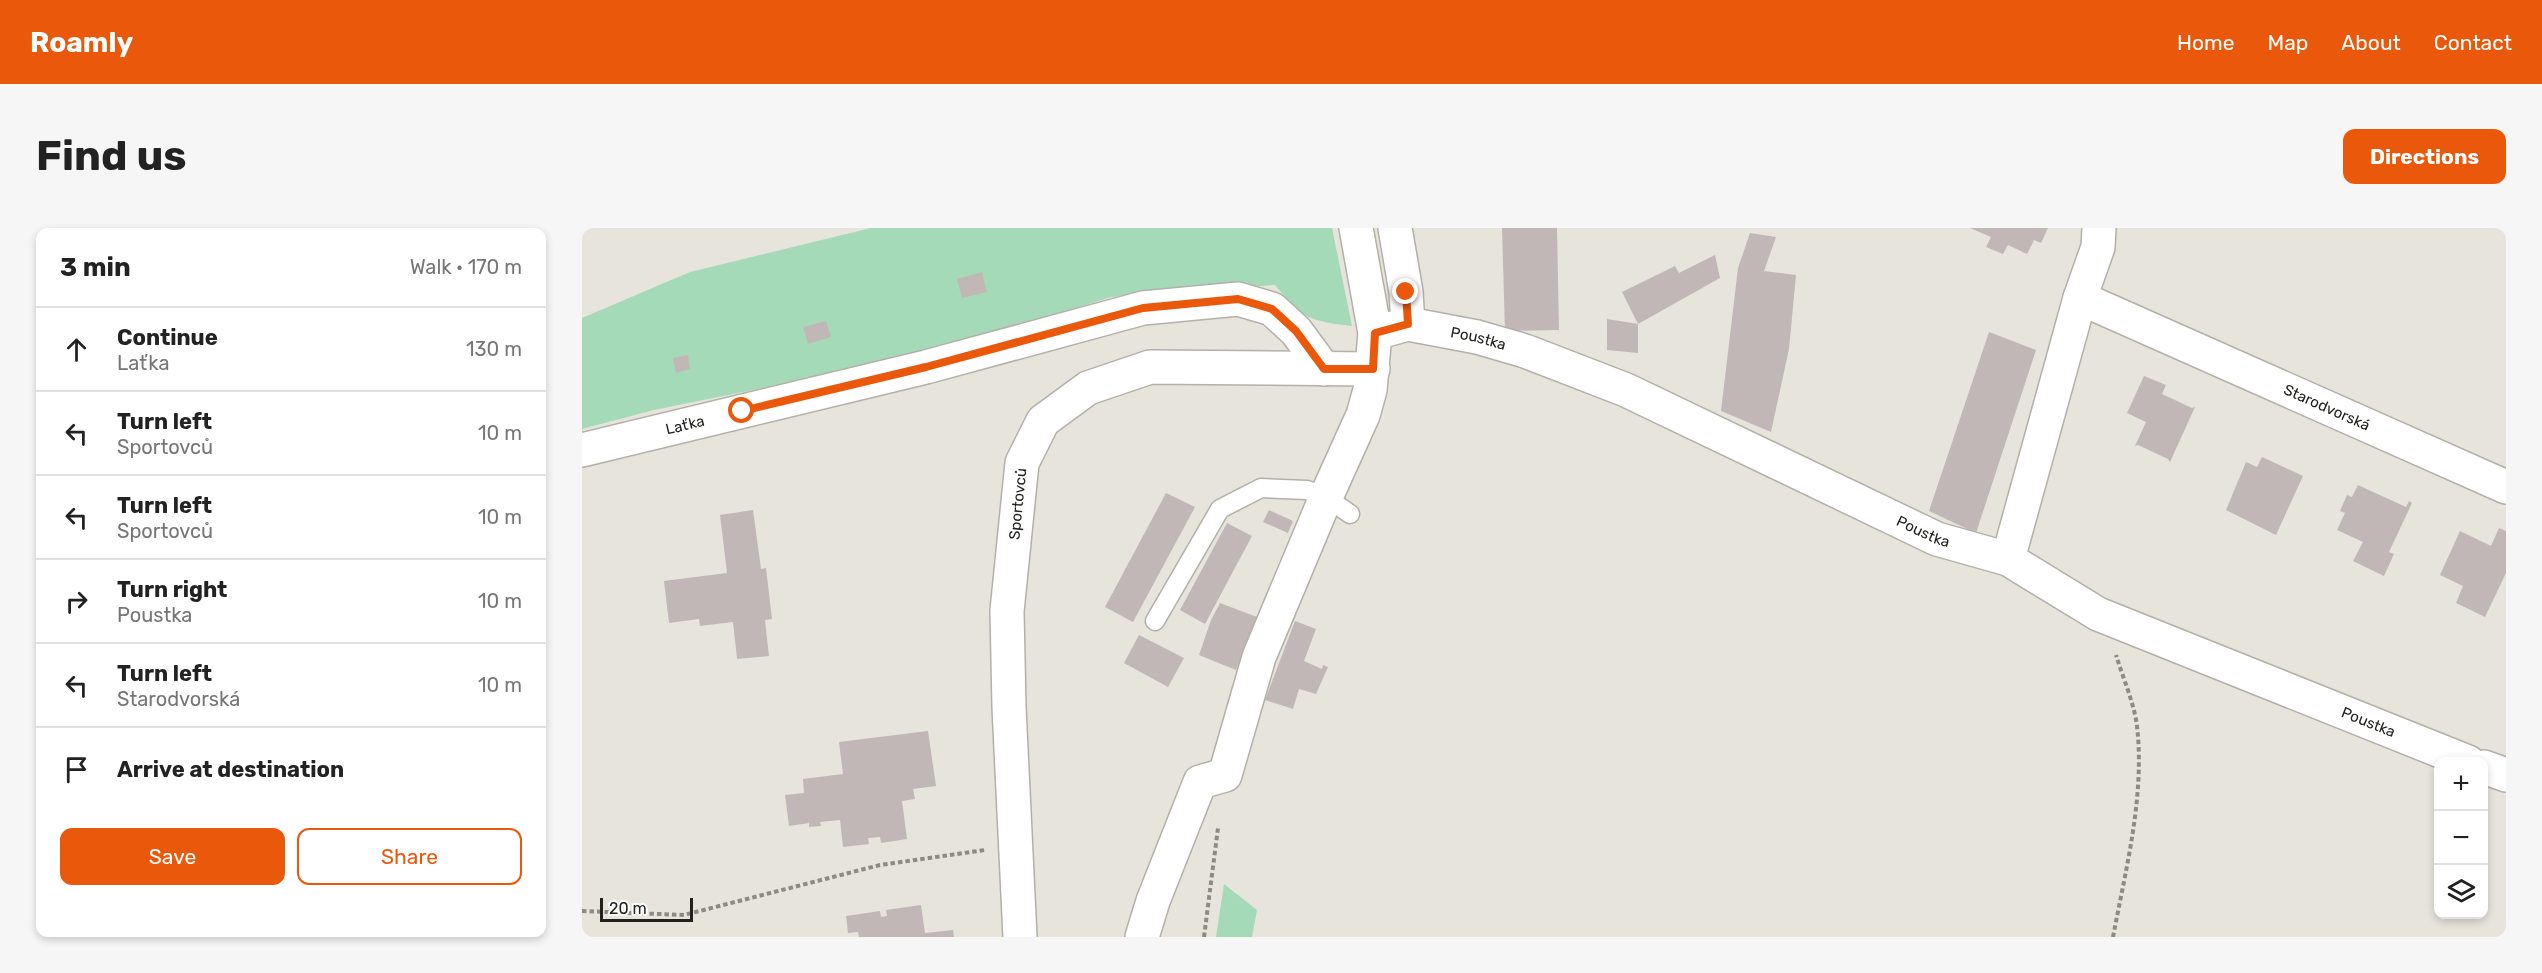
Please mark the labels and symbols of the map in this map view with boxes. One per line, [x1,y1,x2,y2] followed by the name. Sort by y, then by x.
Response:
[1392,278,1418,304] route end
[1449,323,1508,354] street label: Poustka
[2281,381,2373,434] street label: Starodvorská
[728,397,754,423] route start
[664,412,706,439] street label: Laťka
[1005,467,1030,541] street label: Sportovců
[1894,512,1952,551] street label: Poustka
[2339,703,2398,741] street label: Poustka
[600,895,693,922] scale bar

